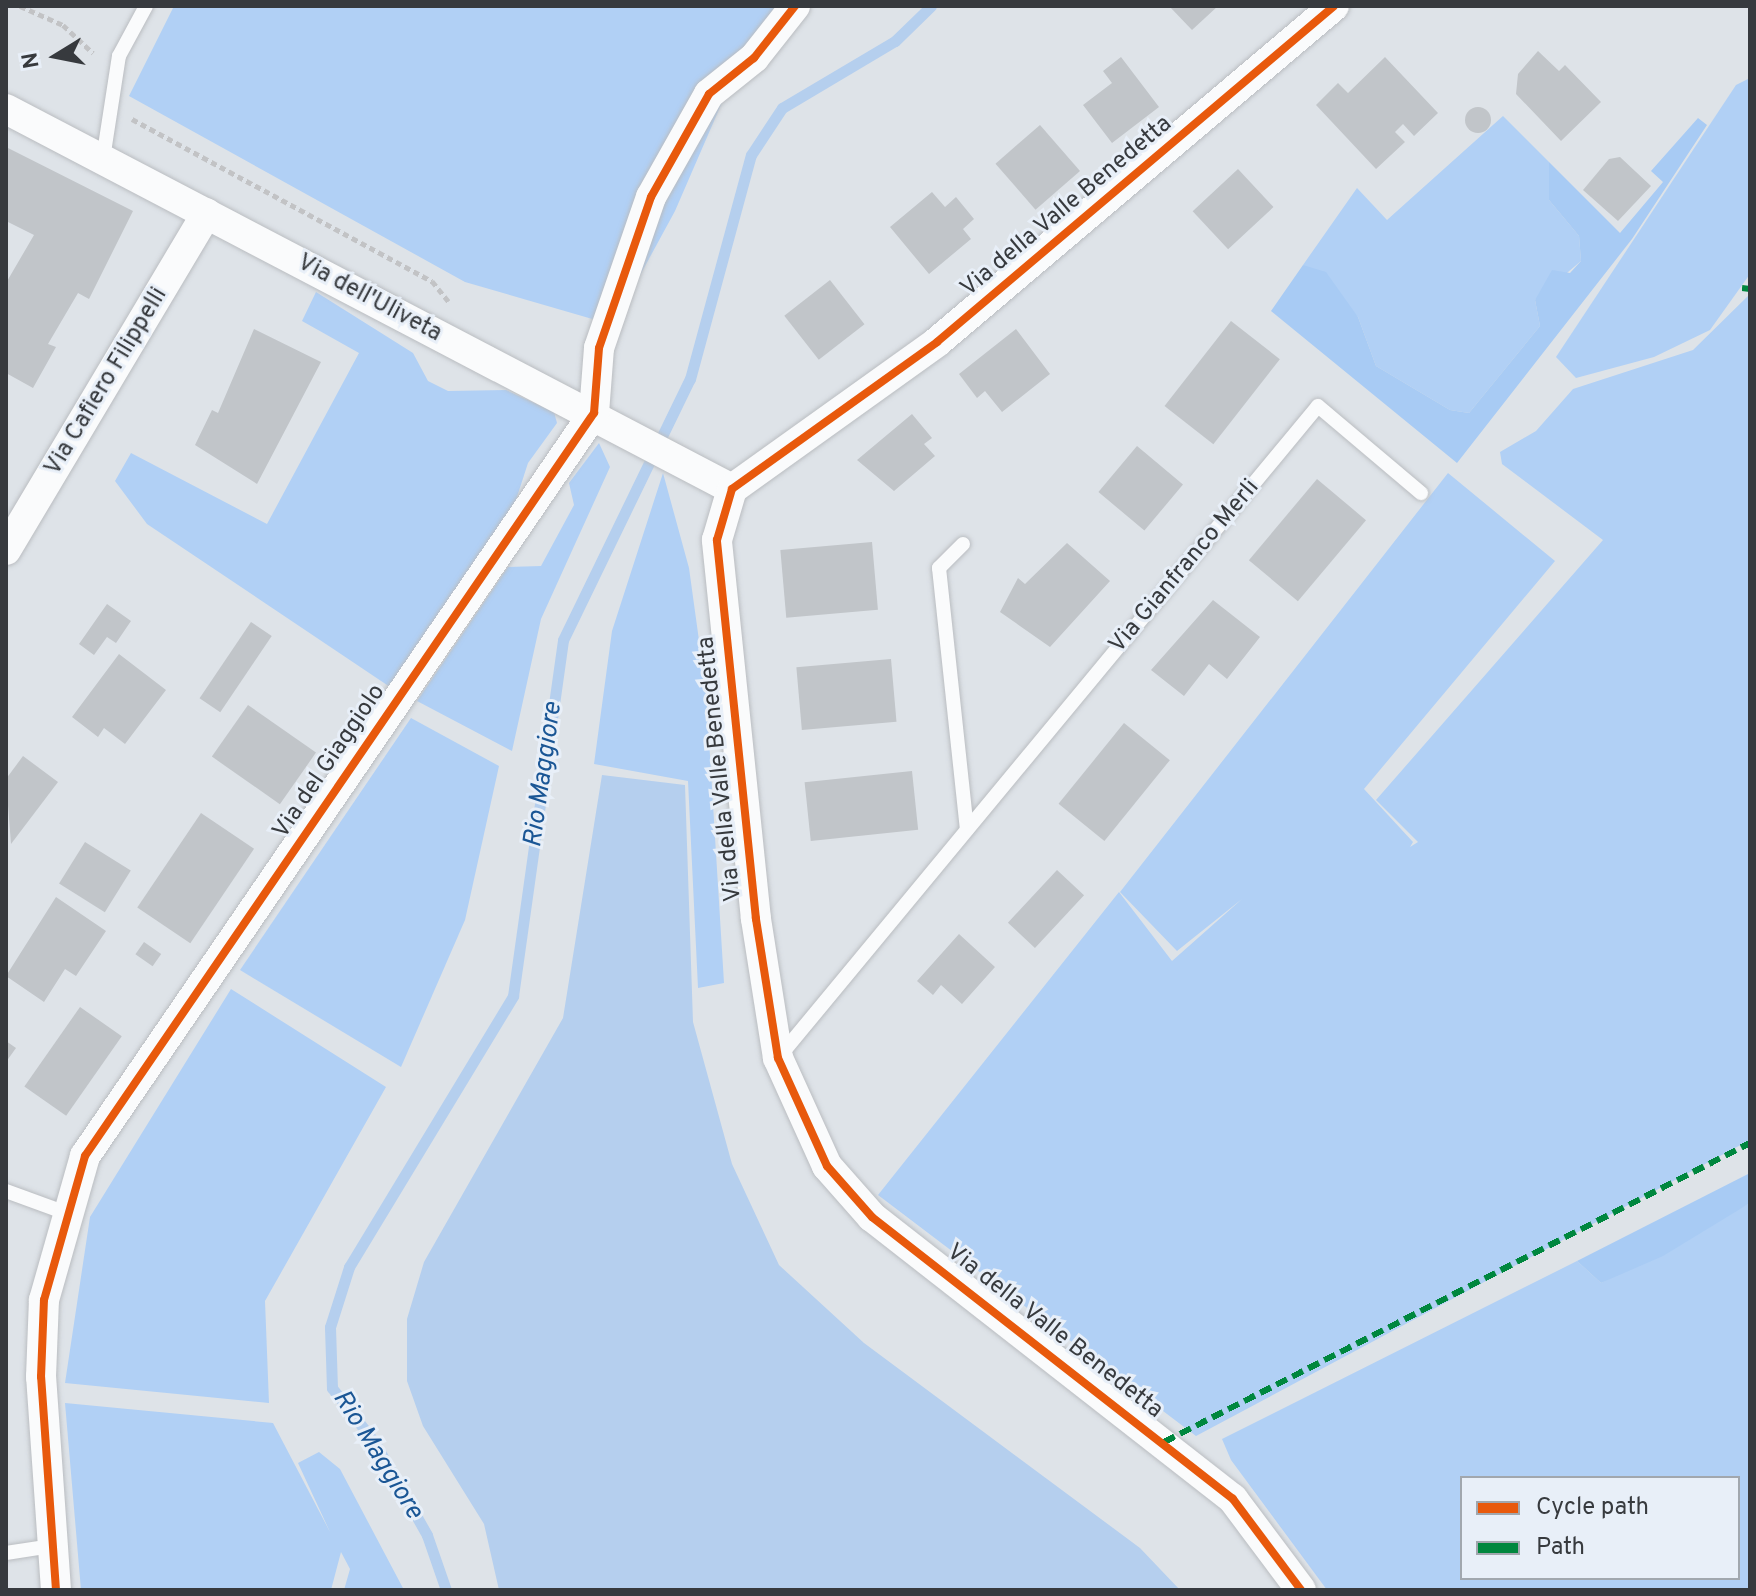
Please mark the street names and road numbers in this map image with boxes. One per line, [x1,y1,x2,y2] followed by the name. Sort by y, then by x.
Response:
[955,110,1179,304] street label: Via della Valle Benedetta
[292,249,446,349] street label: Via dell'Uliveta
[40,283,174,481] street label: Via Cafiero Filippelli
[1104,474,1266,660] street label: Via Gianfranco Merli
[693,634,749,904] street label: Via della Valle Benedetta
[268,679,392,845] street label: Via del Giaggiolo
[940,1238,1168,1426] street label: Via della Valle Benedetta

